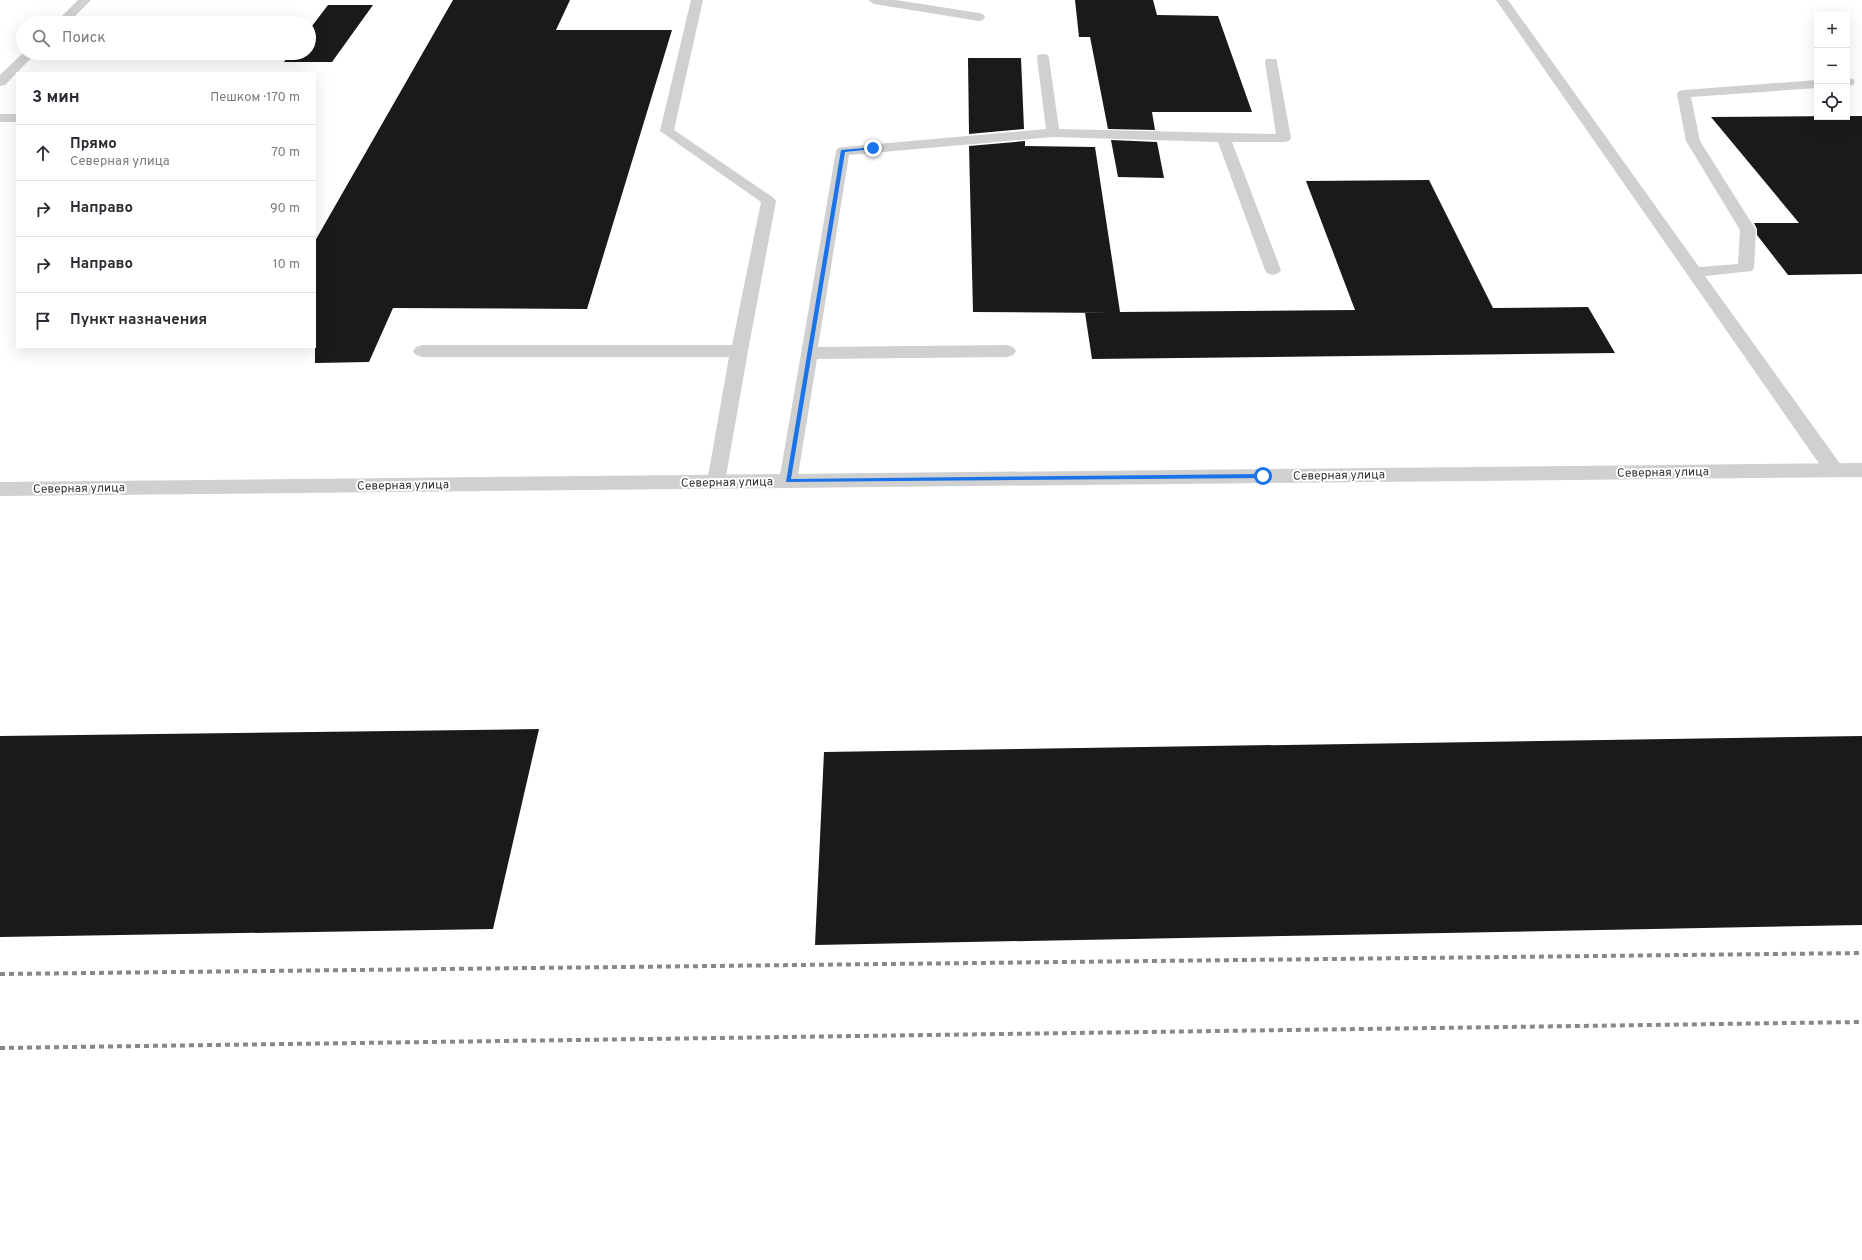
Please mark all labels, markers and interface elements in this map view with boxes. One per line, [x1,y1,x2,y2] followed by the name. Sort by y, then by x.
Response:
[1814,12,1850,120] map controls
[1814,12,1850,48] button: +
[16,16,316,60] search box
[30,27,52,49] icon: search
[62,29,106,48] text: Поиск
[1814,48,1850,84] button: −
[1814,84,1850,120] button: locate
[32,87,80,109] text: 3 мин
[210,90,300,106] text: Пешком · 170 m
[70,135,117,154] text: Прямо
[864,139,882,157] route end
[32,142,54,164] icon: ahead
[271,145,300,161] text: 70 m
[70,154,170,170] text: Северная улица
[32,198,54,220] icon: right
[70,199,133,218] text: Направо
[270,201,300,217] text: 90 m
[32,254,54,276] icon: right
[70,255,133,274] text: Направо
[273,257,300,273] text: 10 m
[32,310,54,332] icon: arrive
[70,311,207,330] text: Пункт назначения
[1617,464,1709,482] street label: Северная улица
[1254,467,1272,485] route start
[1293,467,1385,485] street label: Северная улица
[681,474,773,492] street label: Северная улица
[357,477,449,495] street label: Северная улица
[33,480,125,498] street label: Северная улица

